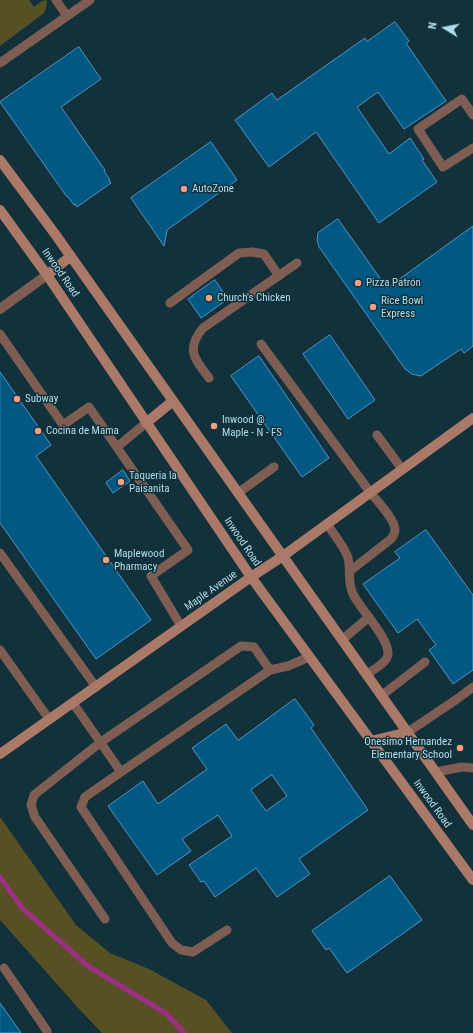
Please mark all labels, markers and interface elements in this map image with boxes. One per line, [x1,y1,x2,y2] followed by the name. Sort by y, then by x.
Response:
[425,8,465,48] north arrow
[426,21,440,30] text: N
[192,182,234,196] place label: AutoZone
[179,184,189,194] marker: AutoZone
[38,246,82,300] street label: Inwood Road
[366,276,421,290] place label: Pizza Patrón
[353,278,363,288] marker: Pizza Patrón
[217,291,290,305] place label: Church's Chicken
[204,293,214,303] marker: Church's Chicken
[381,294,423,320] place label: Rice Bowl Express
[368,302,378,312] marker: Rice Bowl Express
[25,392,58,406] place label: Subway
[12,394,22,404] marker: Subway
[222,413,282,439] place label: Inwood @ Maple - N - FS
[209,421,219,431] marker: Inwood @ Maple - N - FS
[46,424,119,438] place label: Cocina de Mama
[33,426,43,436] marker: Cocina de Mama
[129,469,177,495] place label: Taqueria la Paisanita
[116,477,126,487] marker: Taqueria la Paisanita
[221,515,263,569] street label: Inwood Road
[114,547,164,573] place label: Maplewood Pharmacy
[101,555,111,565] marker: Maplewood Pharmacy
[182,568,240,614] street label: Maple Avenue
[364,735,452,761] place label: Onesimo Hernandez Elementary School
[455,743,465,753] marker: Onesimo Hernandez Elementary School
[410,777,454,831] street label: Inwood Road

